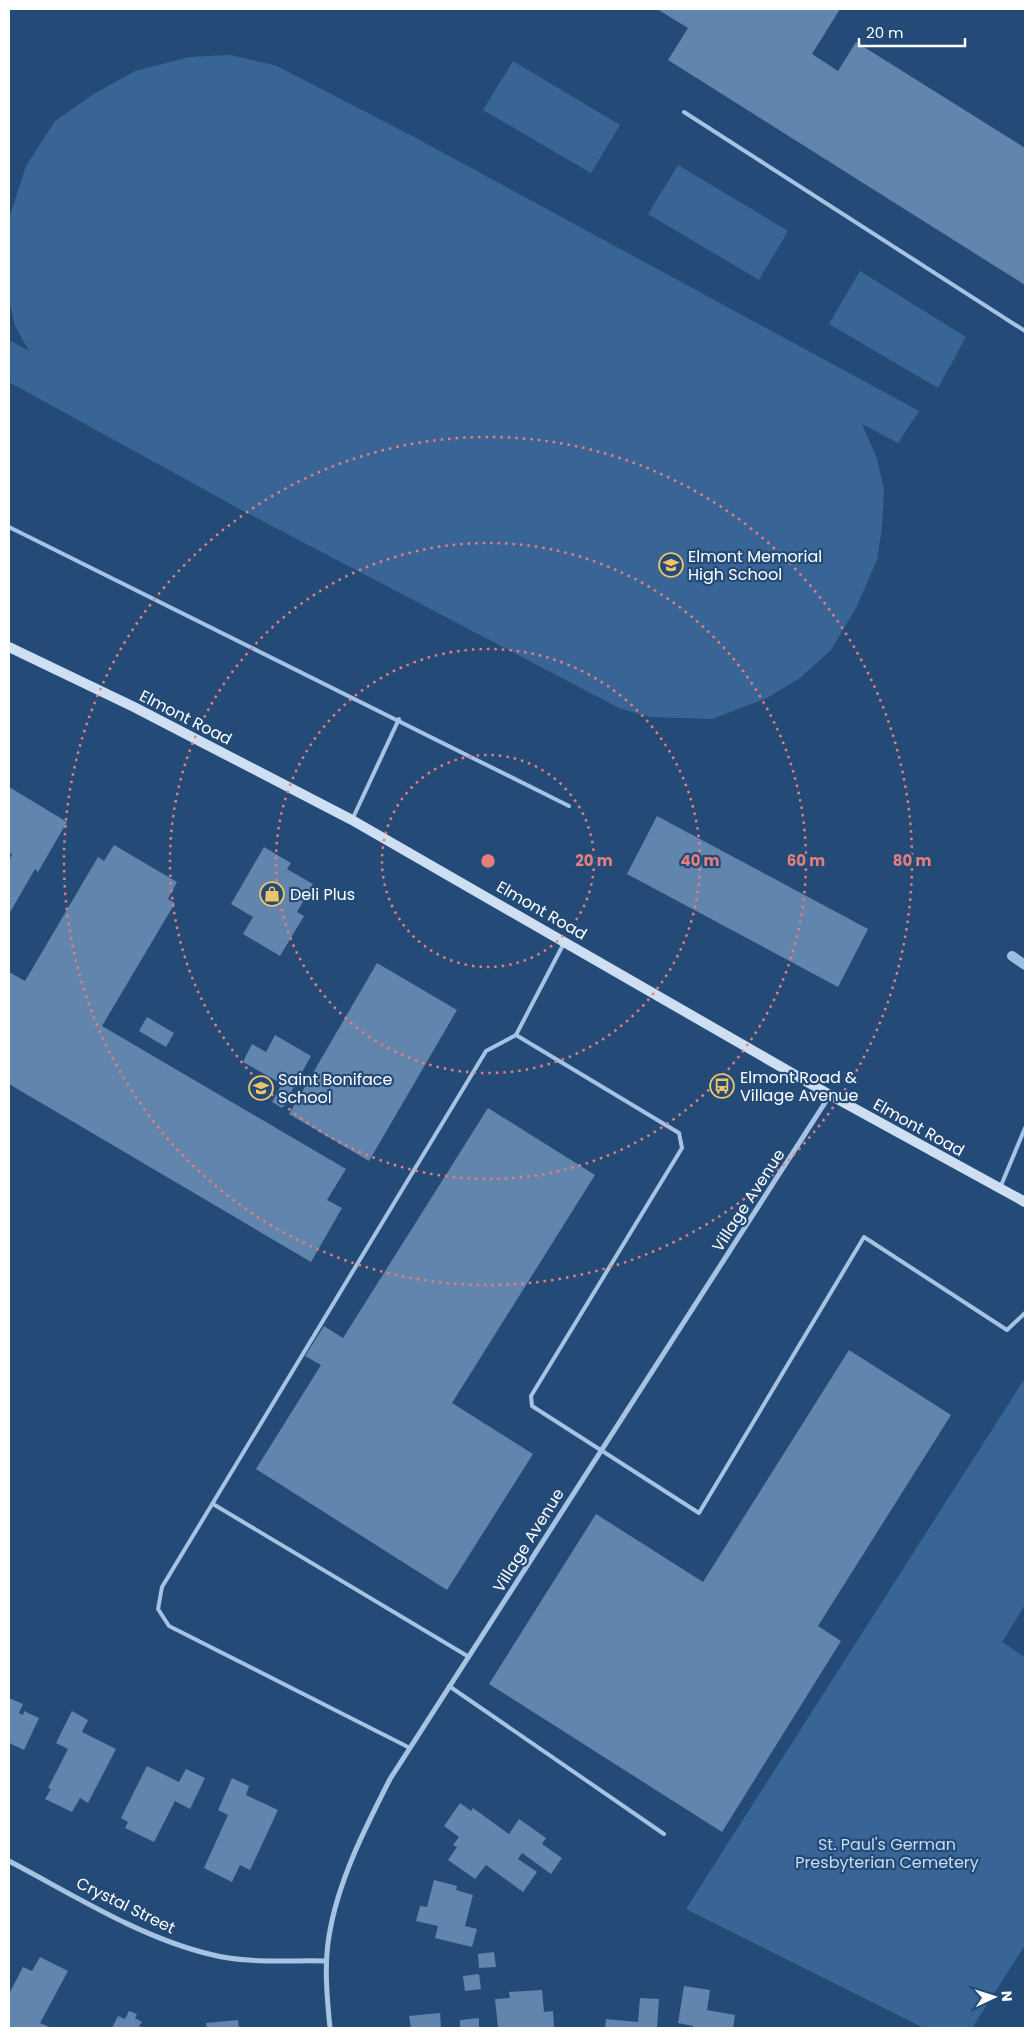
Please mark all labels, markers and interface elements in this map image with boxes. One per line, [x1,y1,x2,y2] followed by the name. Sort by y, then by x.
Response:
[859,15,965,47] scale bar
[866,22,904,43] text: 20 m
[688,545,822,586] place label: Elmont Memorial High School
[658,552,684,578] school or university icon: Elmont Memorial High School
[136,684,236,751] street label: Elmont Road
[575,850,613,871] text: 20 m
[680,850,720,871] text: 40 m
[787,850,825,871] text: 60 m
[893,850,931,871] text: 80 m
[479,852,497,870] centre of rings
[492,875,591,946] street label: Elmont Road
[259,881,285,907] shop icon: Deli Plus
[290,883,355,906] place label: Deli Plus
[740,1066,859,1107] place label: Elmont Road & Village Avenue
[278,1068,392,1109] place label: Saint Boniface School
[709,1073,735,1099] bus stop icon: Elmont Road & Village Avenue
[248,1075,274,1101] school or university icon: Saint Boniface School
[869,1093,968,1162] street label: Elmont Road
[706,1144,790,1256] street label: Village Avenue
[487,1484,570,1597] street label: Village Avenue
[795,1833,979,1874] park label: St. Paul's German Presbyterian Cemetery
[72,1872,179,1939] street label: Crystal Street
[969,1972,1019,2022] north arrow
[997,1990,1017,2002] text: N

